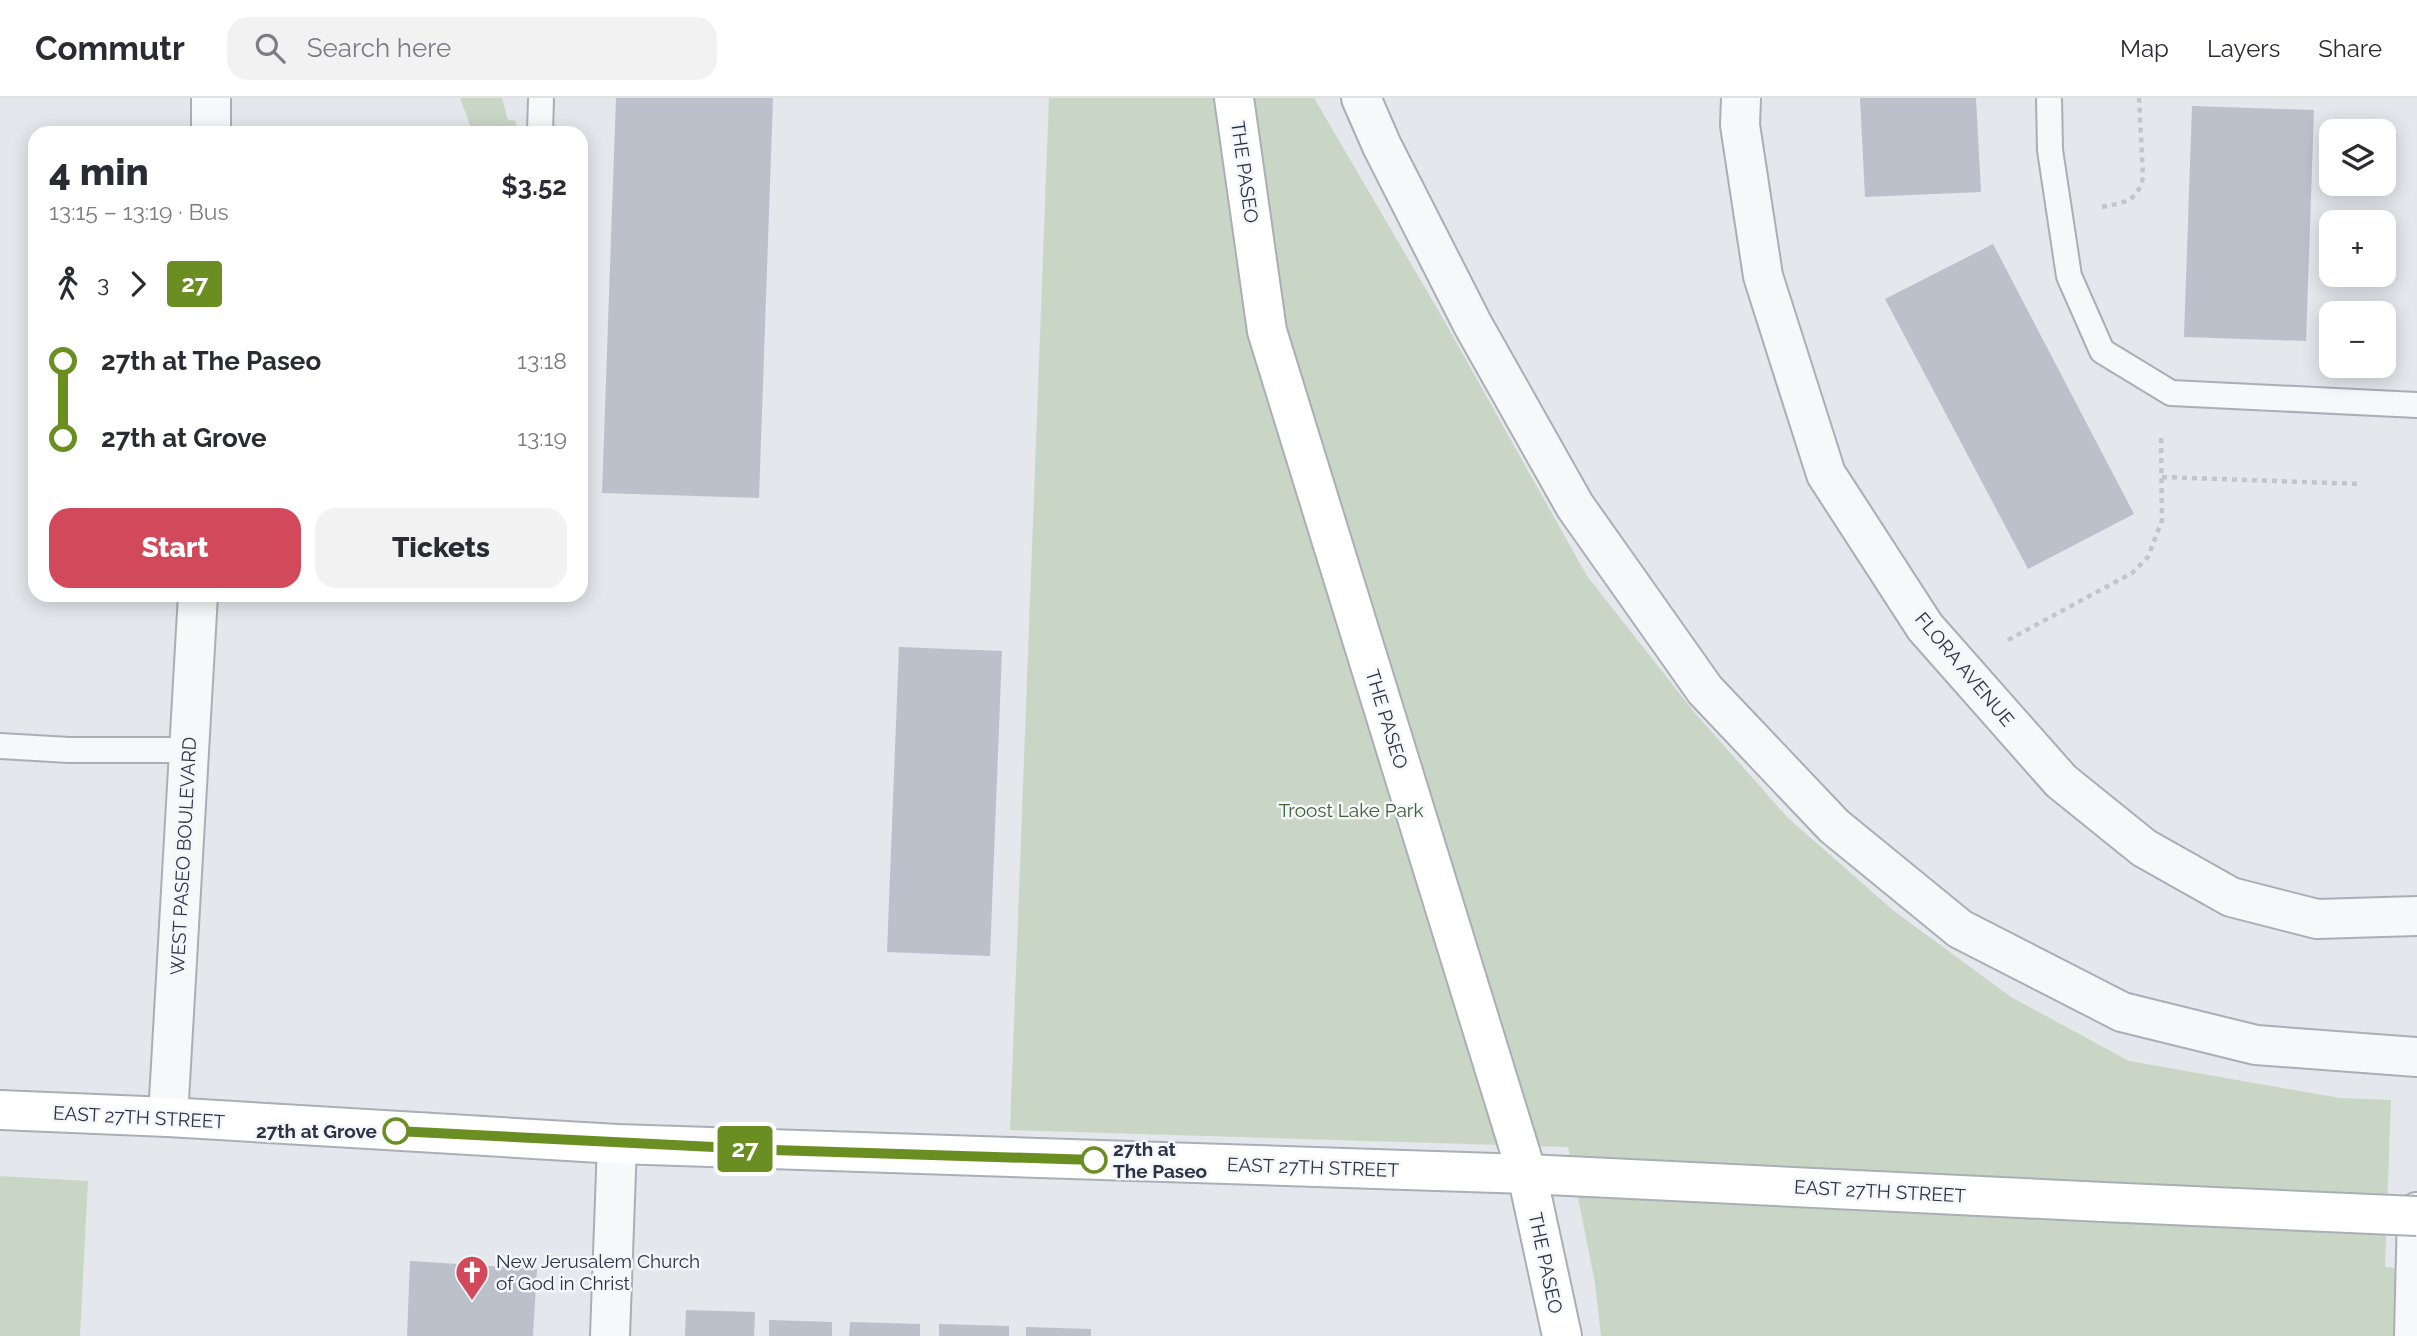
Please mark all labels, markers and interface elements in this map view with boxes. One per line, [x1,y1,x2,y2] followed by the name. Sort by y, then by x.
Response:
[227,17,717,80] search box
[35,29,185,68] text: Commutr
[251,29,289,67] icon: search
[307,33,451,63] text: Search here
[2120,34,2169,63] text: Map
[2207,34,2280,63] text: Layers
[2318,34,2382,63] text: Share
[2319,119,2396,378] map controls
[2319,119,2396,196] button: layers
[1227,120,1263,224] street label: THE PASEO
[49,149,149,194] text: 4 min
[501,171,567,201] text: $3.52
[49,198,229,225] text: 13:15 – 13:19 · Bus
[2319,210,2396,287] button: +
[49,265,87,303] icon: walk
[119,265,157,303] icon: forward
[181,269,208,298] text: 27
[97,270,109,297] text: 3
[2319,301,2396,378] button: −
[101,346,321,376] text: 27th at The Paseo
[517,347,567,374] text: 13:18
[101,423,267,453] text: 27th at Grove
[517,424,567,451] text: 13:19
[49,508,301,588] button: Start
[315,508,567,588] button: Tickets
[1911,608,2019,730] street label: FLORA AVENUE
[1361,667,1413,771] street label: THE PASEO
[166,736,200,976] street label: WEST PASEO BOULEVARD
[1278,799,1424,821] park label: Troost Lake Park
[52,1102,226,1133] street label: EAST 27TH STREET
[383,1118,409,1144] marker: 27th at Grove
[256,1120,377,1142] place label: 27th at Grove
[714,1126,776,1172] line badge: 27
[732,1134,759,1163] text: 27
[1113,1138,1207,1182] place label: 27th at The Paseo
[1081,1147,1107,1173] marker: 27th at The Paseo
[1227,1153,1400,1181] street label: EAST 27TH STREET
[1793,1176,1967,1207] street label: EAST 27TH STREET
[1525,1210,1567,1316] street label: THE PASEO
[496,1250,700,1294] place label: New Jerusalem Church of God in Christ
[453,1253,491,1302] church icon: New Jerusalem Church of God in Christ

